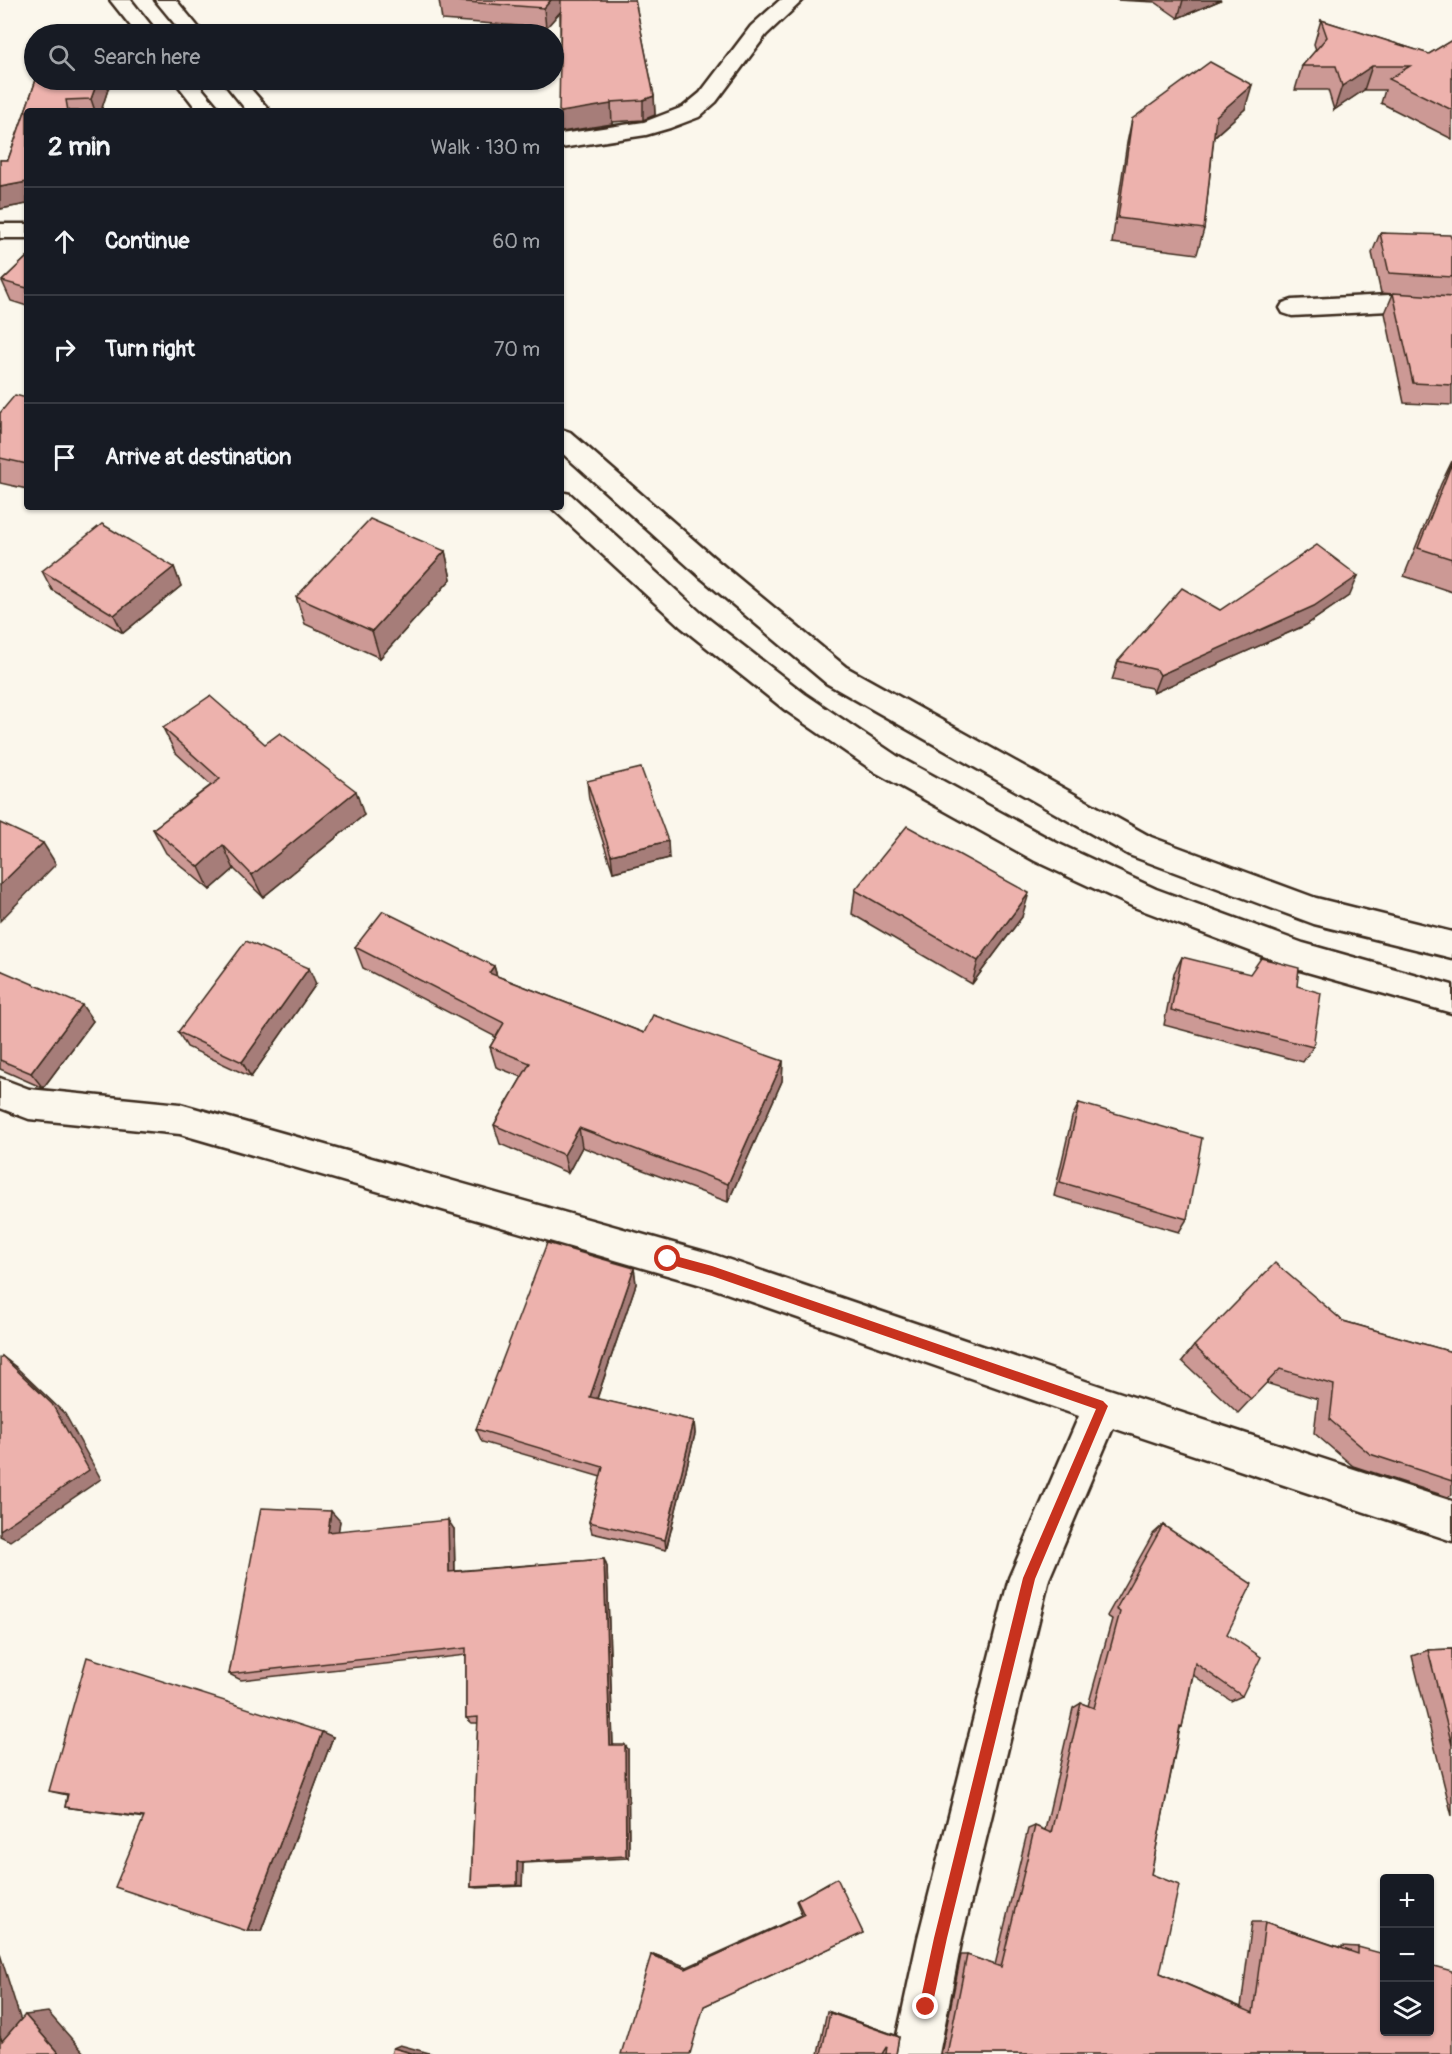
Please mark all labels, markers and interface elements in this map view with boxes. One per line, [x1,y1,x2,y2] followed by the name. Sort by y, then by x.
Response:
[24,24,564,90] search box
[45,41,78,74] icon: search
[93,43,200,71] text: Search here
[48,131,110,163] text: 2 min
[431,135,540,160] text: Walk · 130 m
[48,225,81,258] icon: ahead
[105,227,189,255] text: Continue
[493,229,540,254] text: 60 m
[48,333,81,366] icon: right
[105,335,195,363] text: Turn right
[494,337,540,362] text: 70 m
[48,441,81,474] icon: arrive
[105,443,291,471] text: Arrive at destination
[654,1245,680,1271] route start
[1380,1874,1434,2036] map controls
[1380,1874,1434,1928] button: +
[1380,1928,1434,1982] button: −
[1380,1982,1434,2036] button: layers
[912,1993,938,2019] route end

